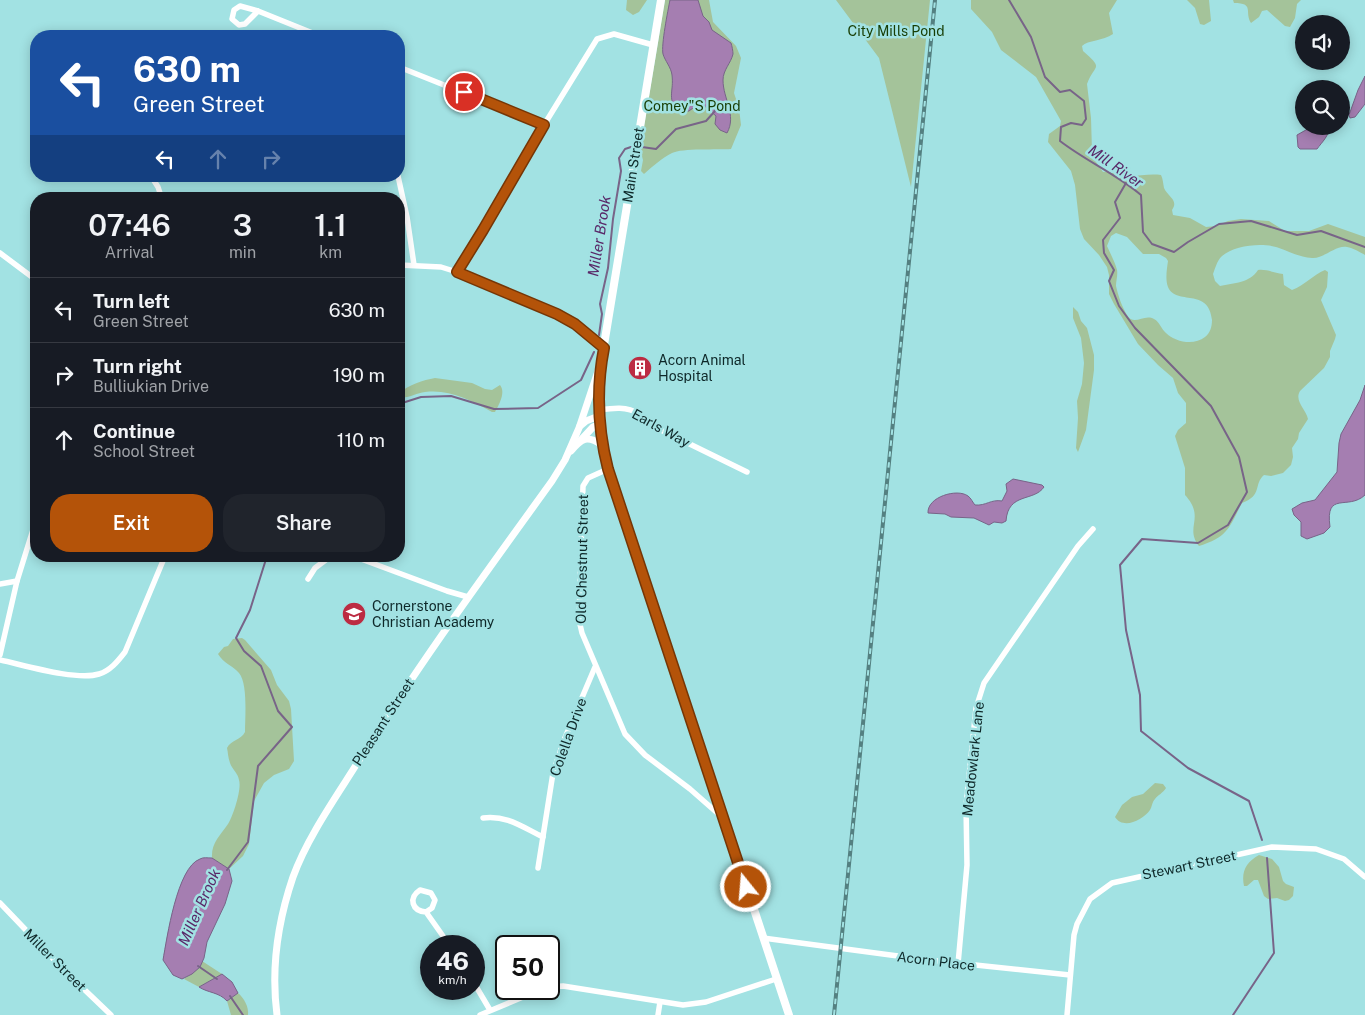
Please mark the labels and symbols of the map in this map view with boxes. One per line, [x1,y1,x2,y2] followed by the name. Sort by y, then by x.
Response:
[848,23,945,39] park label: City Mills Pond
[443,71,485,113] pin
[644,98,740,114] park label: Comey"S Pond
[619,126,647,204] street label: Main Street
[1085,141,1147,191] water label: Mill River
[584,193,614,278] water label: Miller Brook
[658,352,746,384] place label: Acorn Animal Hospital
[627,355,653,381] building icon: Acorn Animal Hospital
[629,406,693,451] street label: Earls Way
[573,494,591,624] street label: Old Chestnut Street
[372,598,495,630] place label: Cornerstone Christian Academy
[341,601,367,627] school or university icon: Cornerstone Christian Academy
[349,675,417,769] street label: Pleasant Street
[546,696,590,778] street label: Colella Drive
[959,701,987,817] street label: Meadowlark Lane
[1141,847,1237,883] street label: Stewart Street
[719,860,771,912] position arrow
[175,865,224,948] water label: Miller Brook
[21,926,89,994] street label: Miller Street
[495,935,560,1000] speed limit sign: 50
[896,948,976,974] street label: Acorn Place

